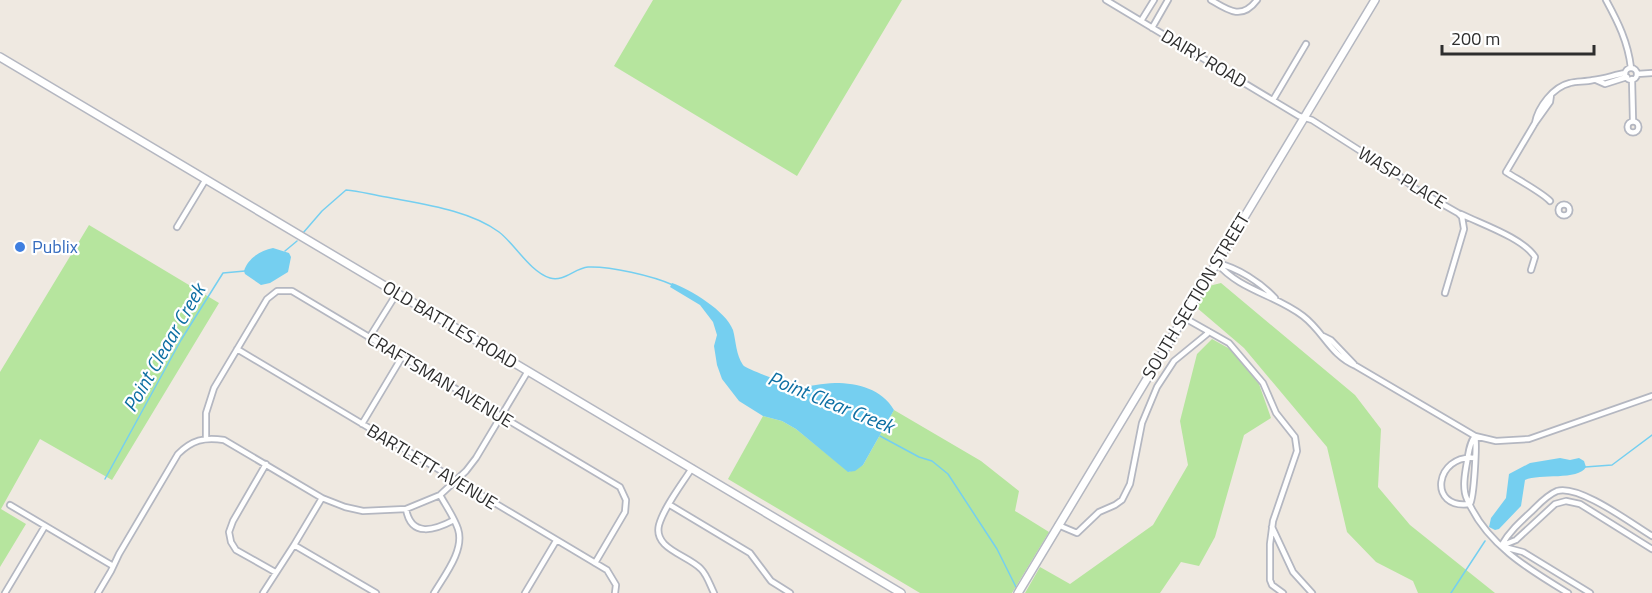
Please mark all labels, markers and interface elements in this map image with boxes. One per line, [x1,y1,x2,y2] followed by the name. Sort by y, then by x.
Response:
[1442,18,1594,56] scale bar
[1156,22,1252,95] street label: DAIRY ROAD
[1451,25,1500,52] text: 200 m
[1353,140,1452,216] street label: WASP PLACE
[1135,207,1256,384] street label: SOUTH SECTION STREET
[32,233,78,260] place label: Publix
[13,240,27,254] marker: Publix
[378,274,523,376] street label: OLD BATTLES ROAD
[114,276,214,418] water label: Point Cleaar Creek
[362,325,519,434] street label: CRAFTSMAN AVENUE
[764,362,901,442] water label: Point Clear Creek
[362,417,503,516] street label: BARTLETT AVENUE

